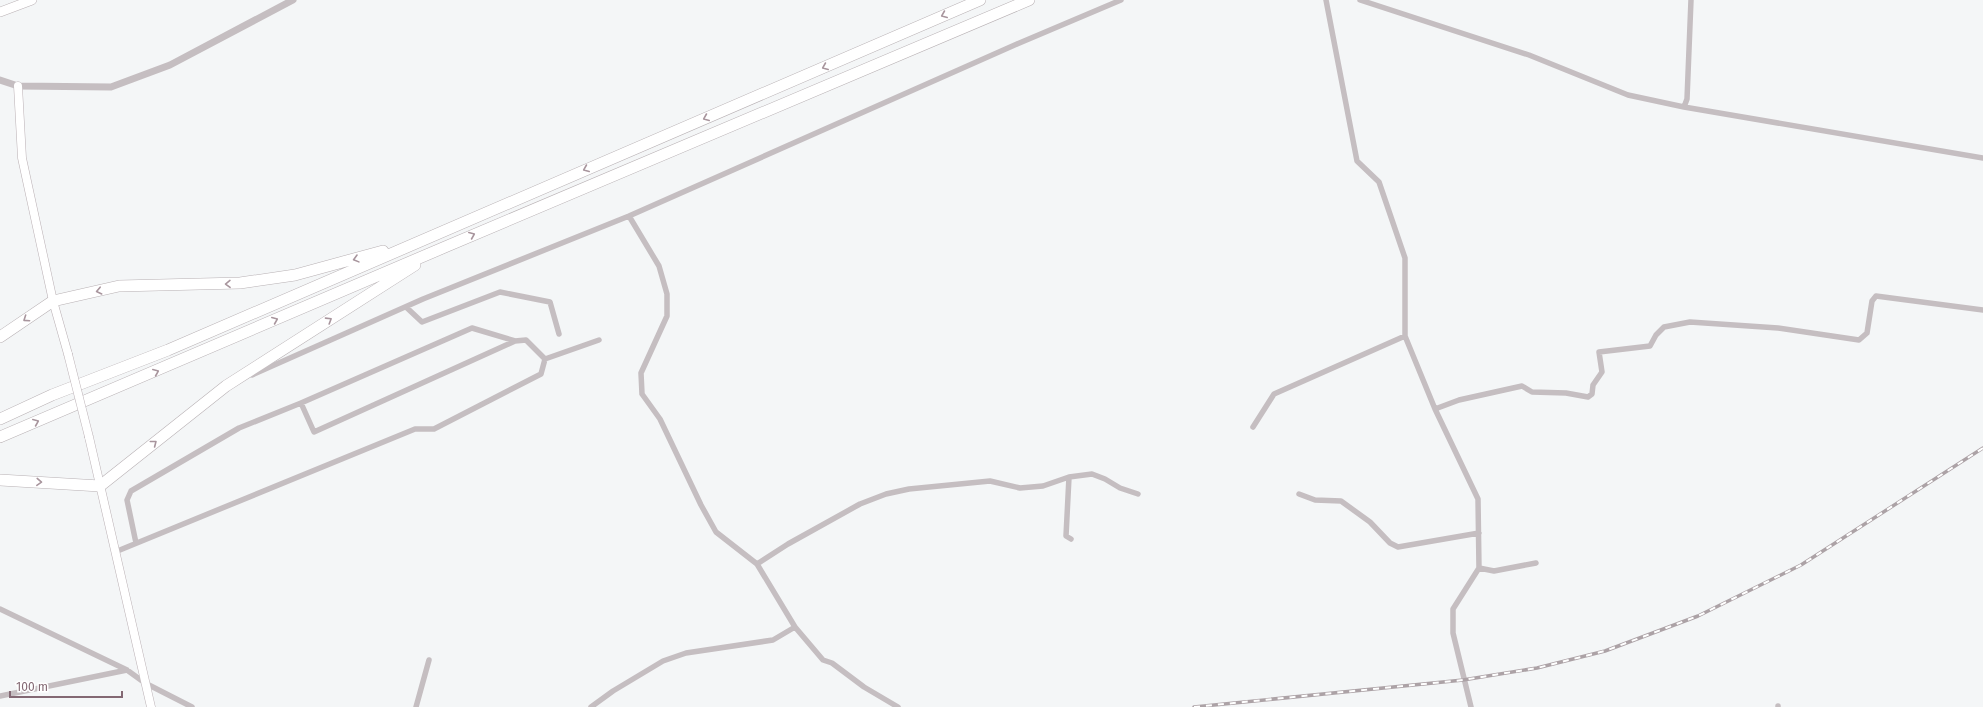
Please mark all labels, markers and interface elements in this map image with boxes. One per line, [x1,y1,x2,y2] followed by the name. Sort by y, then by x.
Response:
[941,11,948,19] one-way arrow
[822,62,829,70] one-way arrow
[702,113,710,121] one-way arrow
[583,165,590,173] one-way arrow
[468,232,475,240] one-way arrow
[352,254,359,262] one-way arrow
[225,279,231,288] one-way arrow
[96,286,102,294] one-way arrow
[23,314,30,322] one-way arrow
[271,317,278,325] one-way arrow
[325,317,332,325] one-way arrow
[152,368,159,376] one-way arrow
[31,419,39,427] one-way arrow
[149,441,156,448] one-way arrow
[36,478,42,487] one-way arrow
[10,673,122,699] scale bar
[16,680,48,694] text: 100 m

